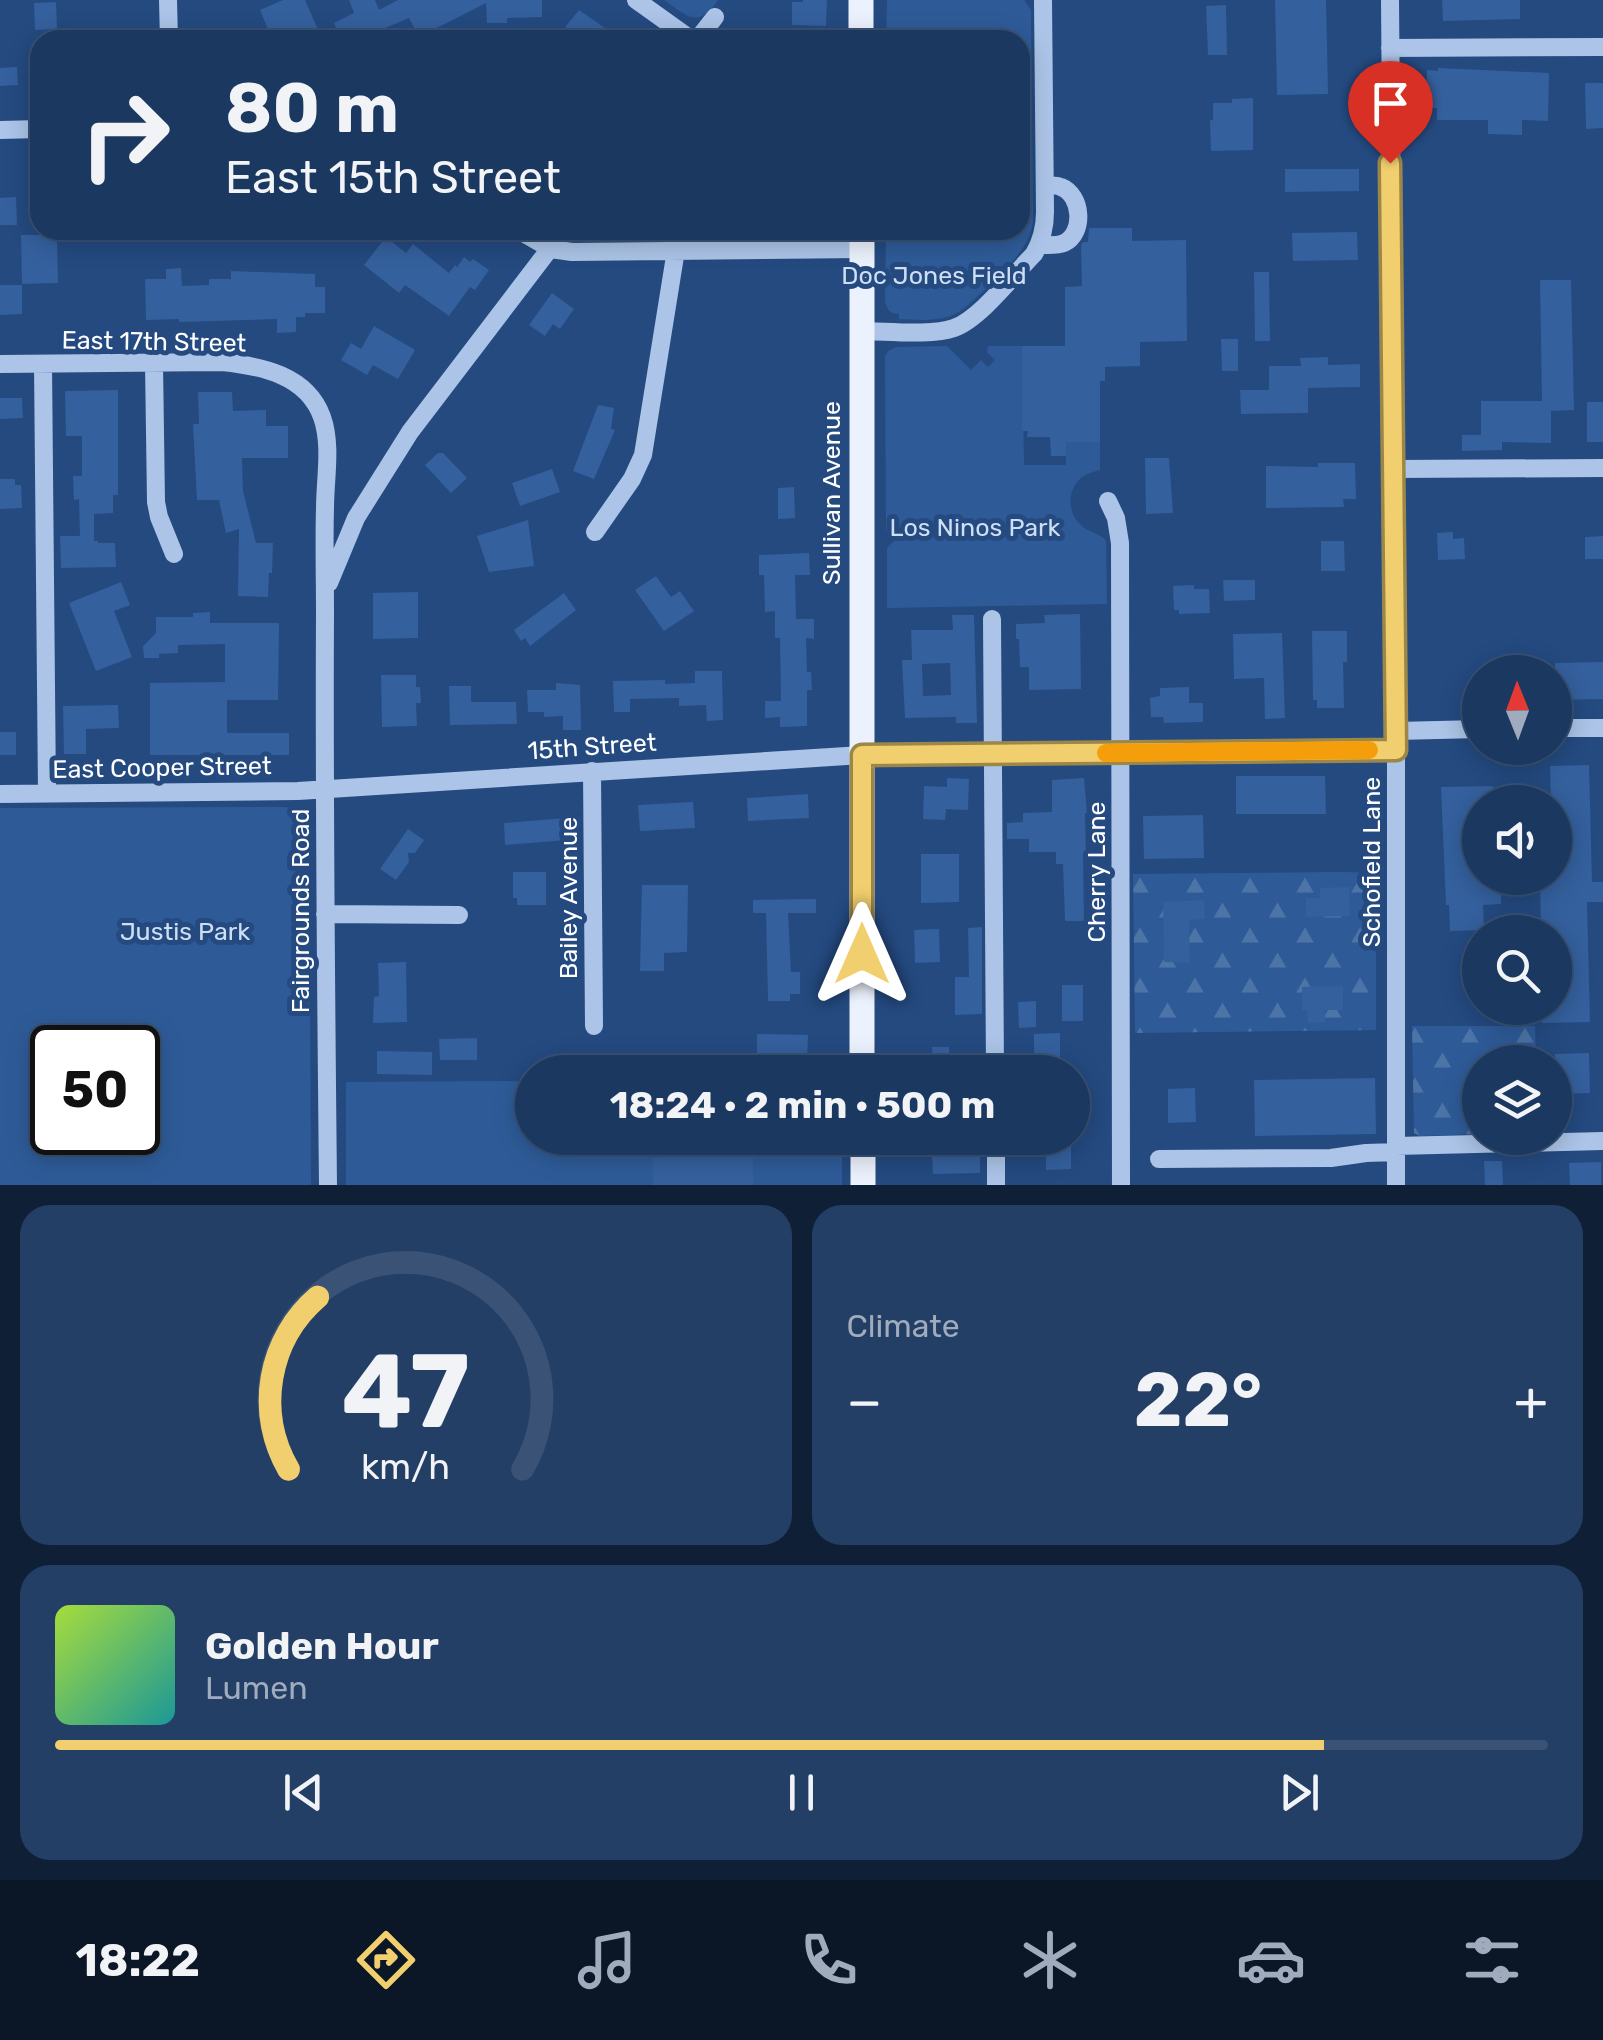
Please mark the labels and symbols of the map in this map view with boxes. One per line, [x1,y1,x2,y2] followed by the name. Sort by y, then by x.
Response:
[1348,61,1433,164] pin
[841,261,1027,290] park label: Doc Jones Field
[61,325,247,358] street label: East 17th Street
[817,401,846,585] street label: Sullivan Avenue
[890,513,1061,542] park label: Los Ninos Park
[1462,655,1572,765] north arrow
[527,728,658,765] street label: 15th Street
[52,751,272,784] street label: East Cooper Street
[1357,777,1386,947] street label: Schofield Lane
[1082,801,1111,943] street label: Cherry Lane
[286,809,315,1013] street label: Fairgrounds Road
[554,817,583,979] street label: Bailey Avenue
[810,902,914,1006] position arrow
[120,917,250,946] park label: Justis Park
[30,1025,160,1155] speed limit sign: 50

